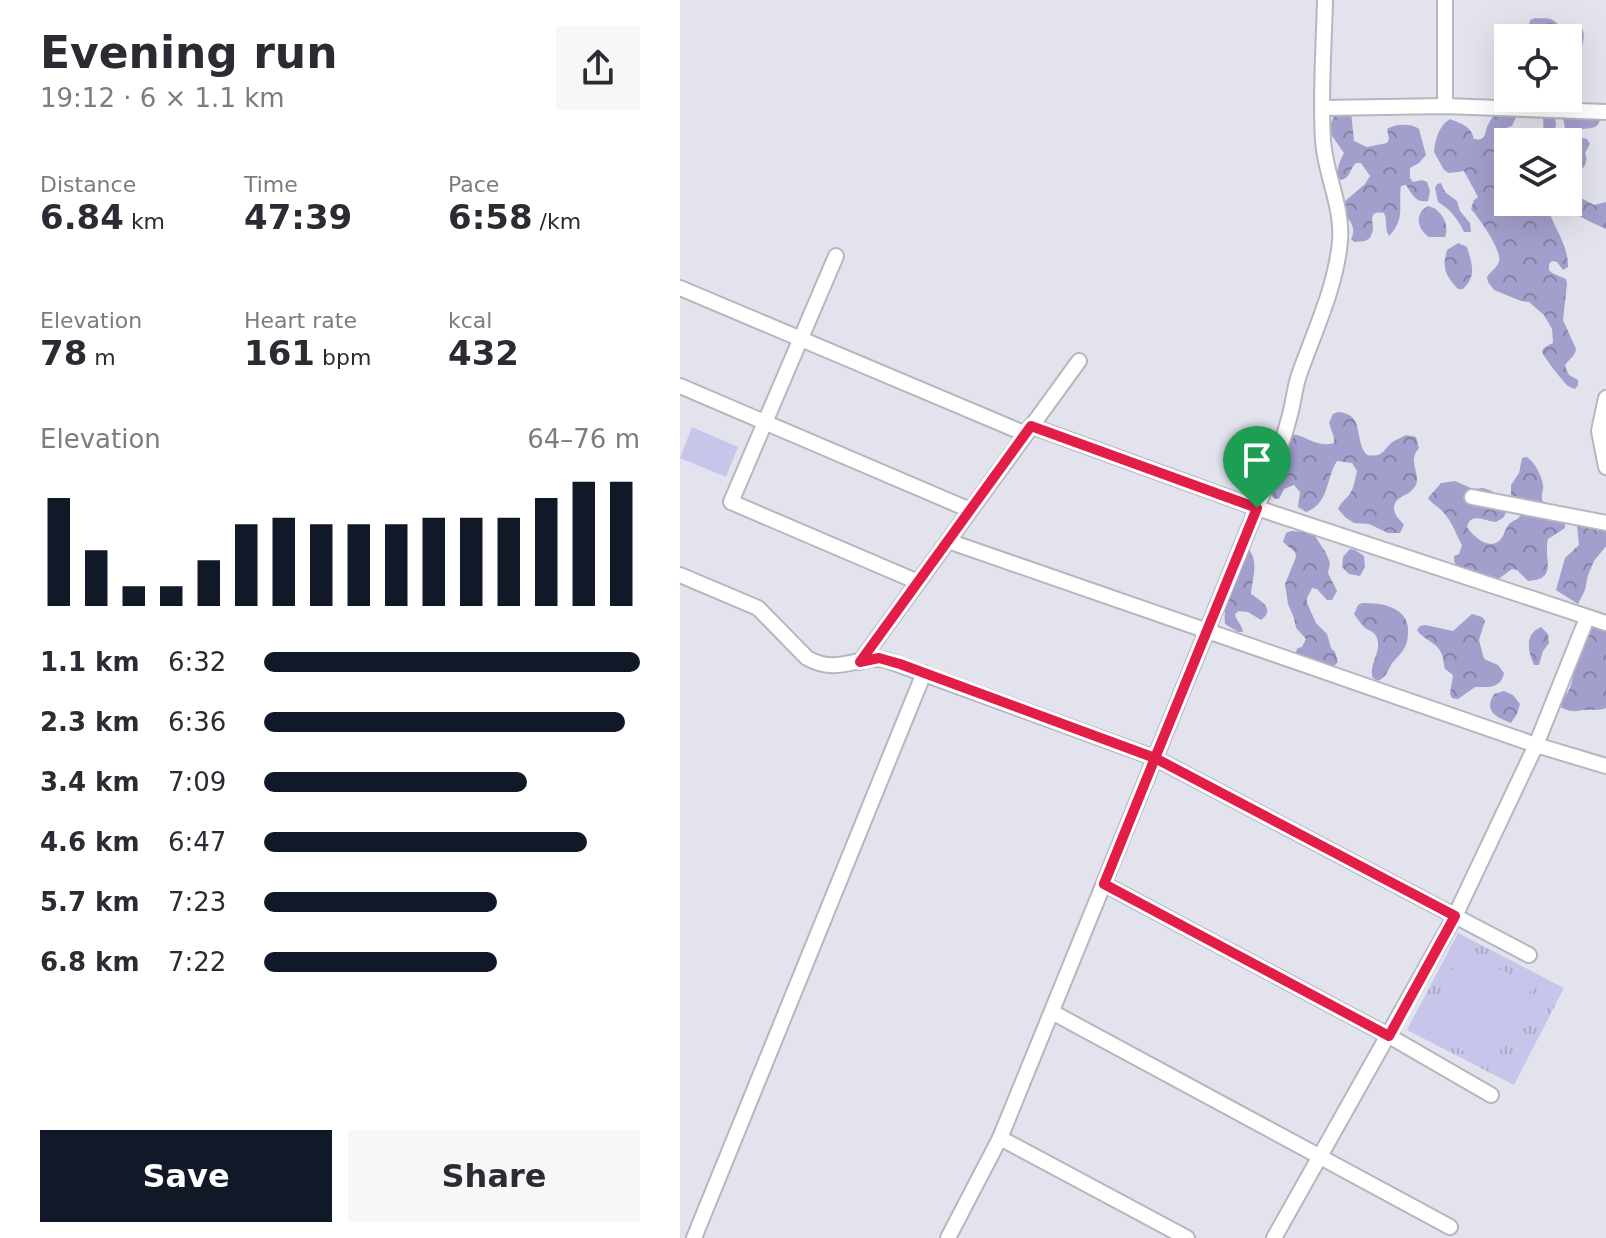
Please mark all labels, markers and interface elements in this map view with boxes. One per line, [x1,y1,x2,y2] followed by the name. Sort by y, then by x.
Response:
[1494,24,1582,216] map controls
[1494,24,1582,112] button: locate
[556,26,640,110] button: share
[40,27,337,78] text: Evening run
[40,83,285,113] text: 19:12 · 6 × 1.1 km
[1494,128,1582,216] button: layers
[40,172,136,197] text: Distance
[244,172,298,197] text: Time
[448,172,499,197] text: Pace
[40,197,124,237] text: 6.84
[244,197,352,237] text: 47:39
[448,197,533,237] text: 6:58
[124,209,165,234] text: km
[533,209,581,234] text: /km
[40,308,142,333] text: Elevation
[244,308,357,333] text: Heart rate
[448,308,492,333] text: kcal
[40,333,87,373] text: 78
[244,333,315,373] text: 161
[448,333,519,373] text: 432
[87,345,116,370] text: m
[315,345,371,370] text: bpm
[40,424,161,454] text: Elevation
[527,424,640,454] text: 64–76 m
[1223,426,1291,508] pin
[1235,438,1279,482] icon: arrive
[40,647,140,677] text: 1.1 km
[168,647,226,677] text: 6:32
[40,707,140,737] text: 2.3 km
[168,707,226,737] text: 6:36
[40,767,140,797] text: 3.4 km
[168,767,226,797] text: 7:09
[40,827,140,857] text: 4.6 km
[168,827,226,857] text: 6:47
[40,887,140,917] text: 5.7 km
[168,887,226,917] text: 7:23
[40,947,140,977] text: 6.8 km
[168,947,226,977] text: 7:22
[40,1130,332,1222] button: Save
[348,1130,640,1222] button: Share

